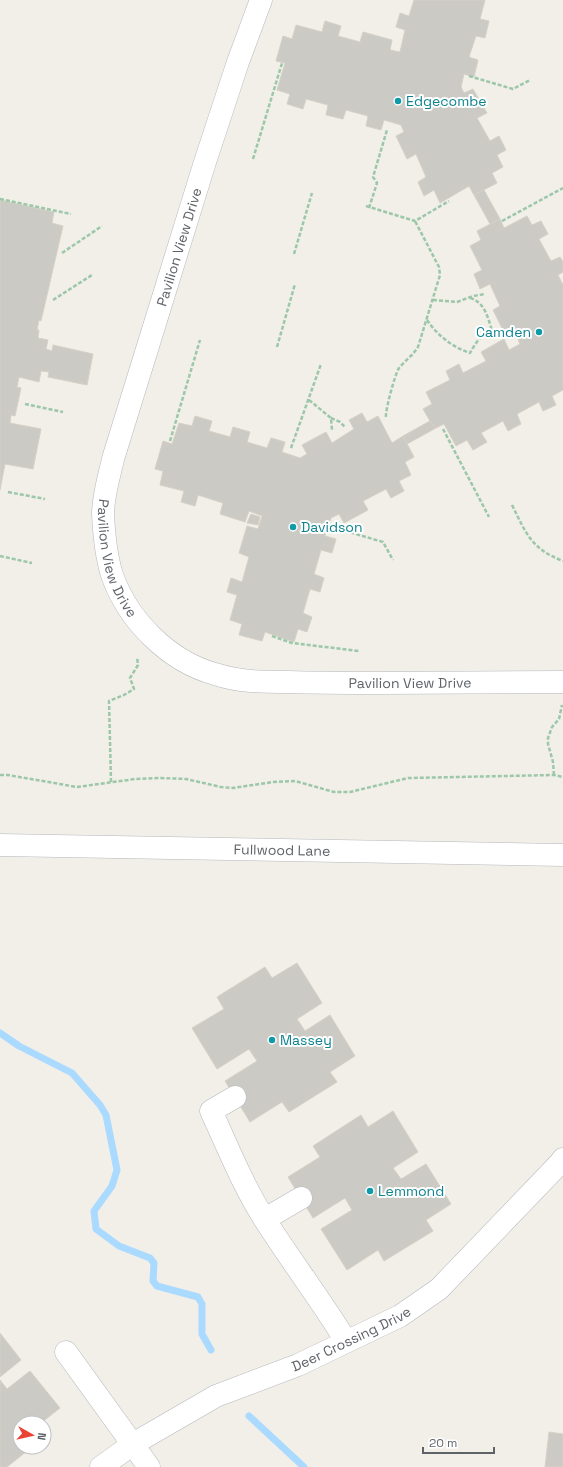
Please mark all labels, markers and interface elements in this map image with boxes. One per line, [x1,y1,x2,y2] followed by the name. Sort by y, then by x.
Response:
[406,92,487,110] place label: Edgecombe
[393,96,403,106] marker: Edgecombe
[152,186,206,308] street label: Pavilion View Drive
[476,323,531,341] place label: Camden
[534,327,544,337] marker: Camden
[94,498,141,621] street label: Pavilion View Drive
[301,518,363,536] place label: Davidson
[288,522,298,532] marker: Davidson
[348,674,472,692] street label: Pavilion View Drive
[233,840,330,860] street label: Fullwood Lane
[280,1031,332,1049] place label: Massey
[267,1035,277,1045] marker: Massey
[378,1182,444,1200] place label: Lemmond
[365,1186,375,1196] marker: Lemmond
[289,1302,414,1376] street label: Deer Crossing Drive
[12,1415,52,1455] north arrow
[423,1429,494,1455] scale bar
[34,1432,49,1441] text: N
[429,1435,457,1451] text: 20 m

